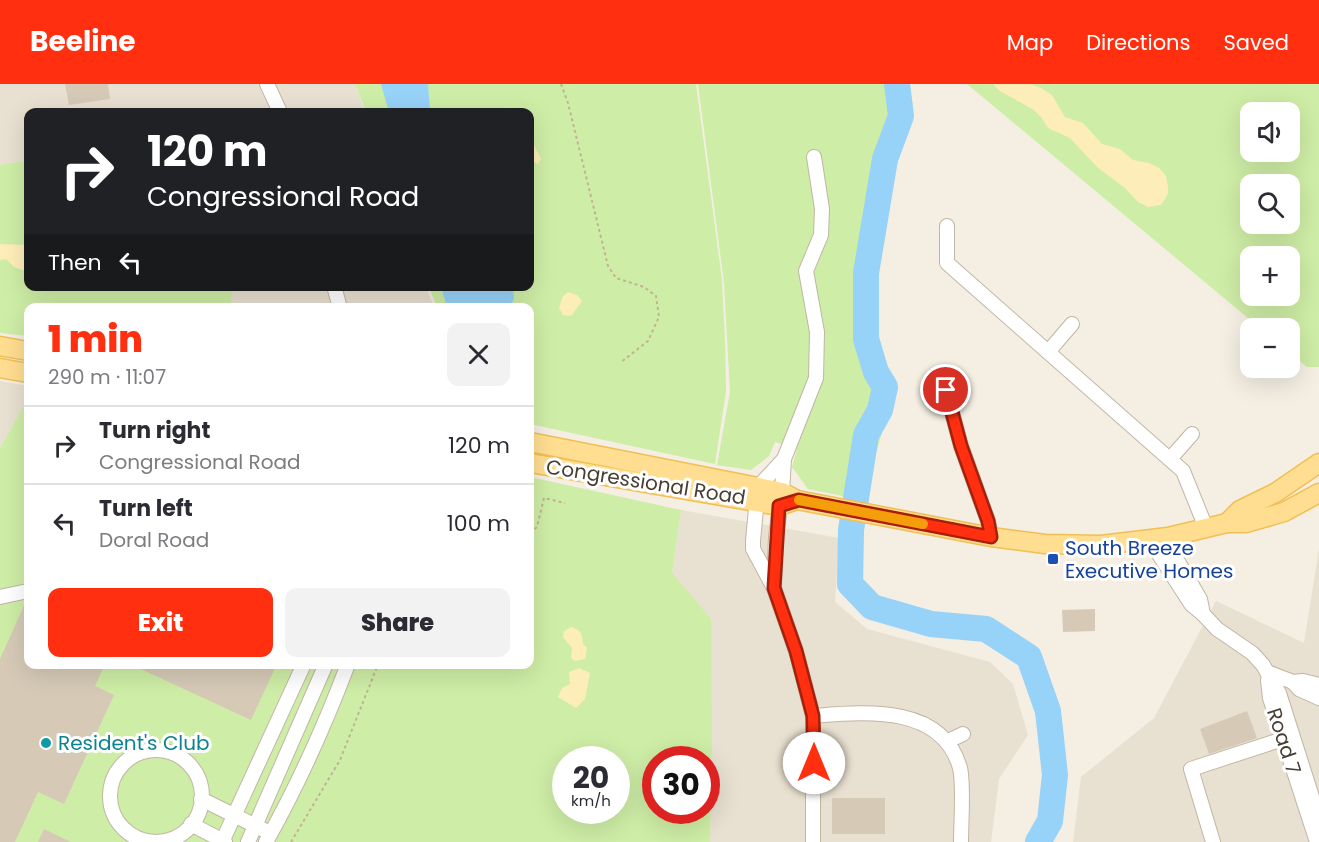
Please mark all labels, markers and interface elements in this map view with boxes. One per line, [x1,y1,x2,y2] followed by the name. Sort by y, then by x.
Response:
[30,22,136,61] text: Beeline
[1007,28,1053,57] text: Map
[1086,28,1190,57] text: Directions
[1223,28,1289,57] text: Saved
[1240,102,1300,378] map controls
[1240,102,1300,162] button: sound
[147,122,268,181] text: 120 m
[48,132,126,210] icon: right
[1240,174,1300,234] button: search
[147,178,419,215] text: Congressional Road
[114,246,147,279] icon: left
[1240,246,1300,306] button: +
[48,247,102,278] text: Then
[48,314,143,365] text: 1 min
[1240,318,1300,378] button: −
[447,323,510,386] button: close
[48,363,166,391] text: 290 m · 11:07
[920,364,971,415] pin
[929,373,962,406] icon: arrive
[99,415,210,446] text: Turn right
[48,429,81,462] icon: right
[448,430,510,461] text: 120 m
[99,448,301,476] text: Congressional Road
[544,452,748,512] street label: Congressional Road
[99,493,193,524] text: Turn left
[48,507,81,540] icon: left
[447,508,510,539] text: 100 m
[99,526,209,554] text: Doral Road
[1065,534,1233,585] place label: South Breeze Executive Homes
[1046,552,1060,566] marker: South Breeze Executive Homes
[48,588,273,657] button: Exit
[285,588,510,657] button: Share
[1260,704,1308,778] street label: Road 7
[58,729,210,757] place label: Resident's Club
[782,731,846,795] position arrow
[39,736,53,750] marker: Resident's Club
[642,746,720,824] speed limit sign: 30
[573,756,609,799] text: 20
[571,790,611,811] text: km/h

